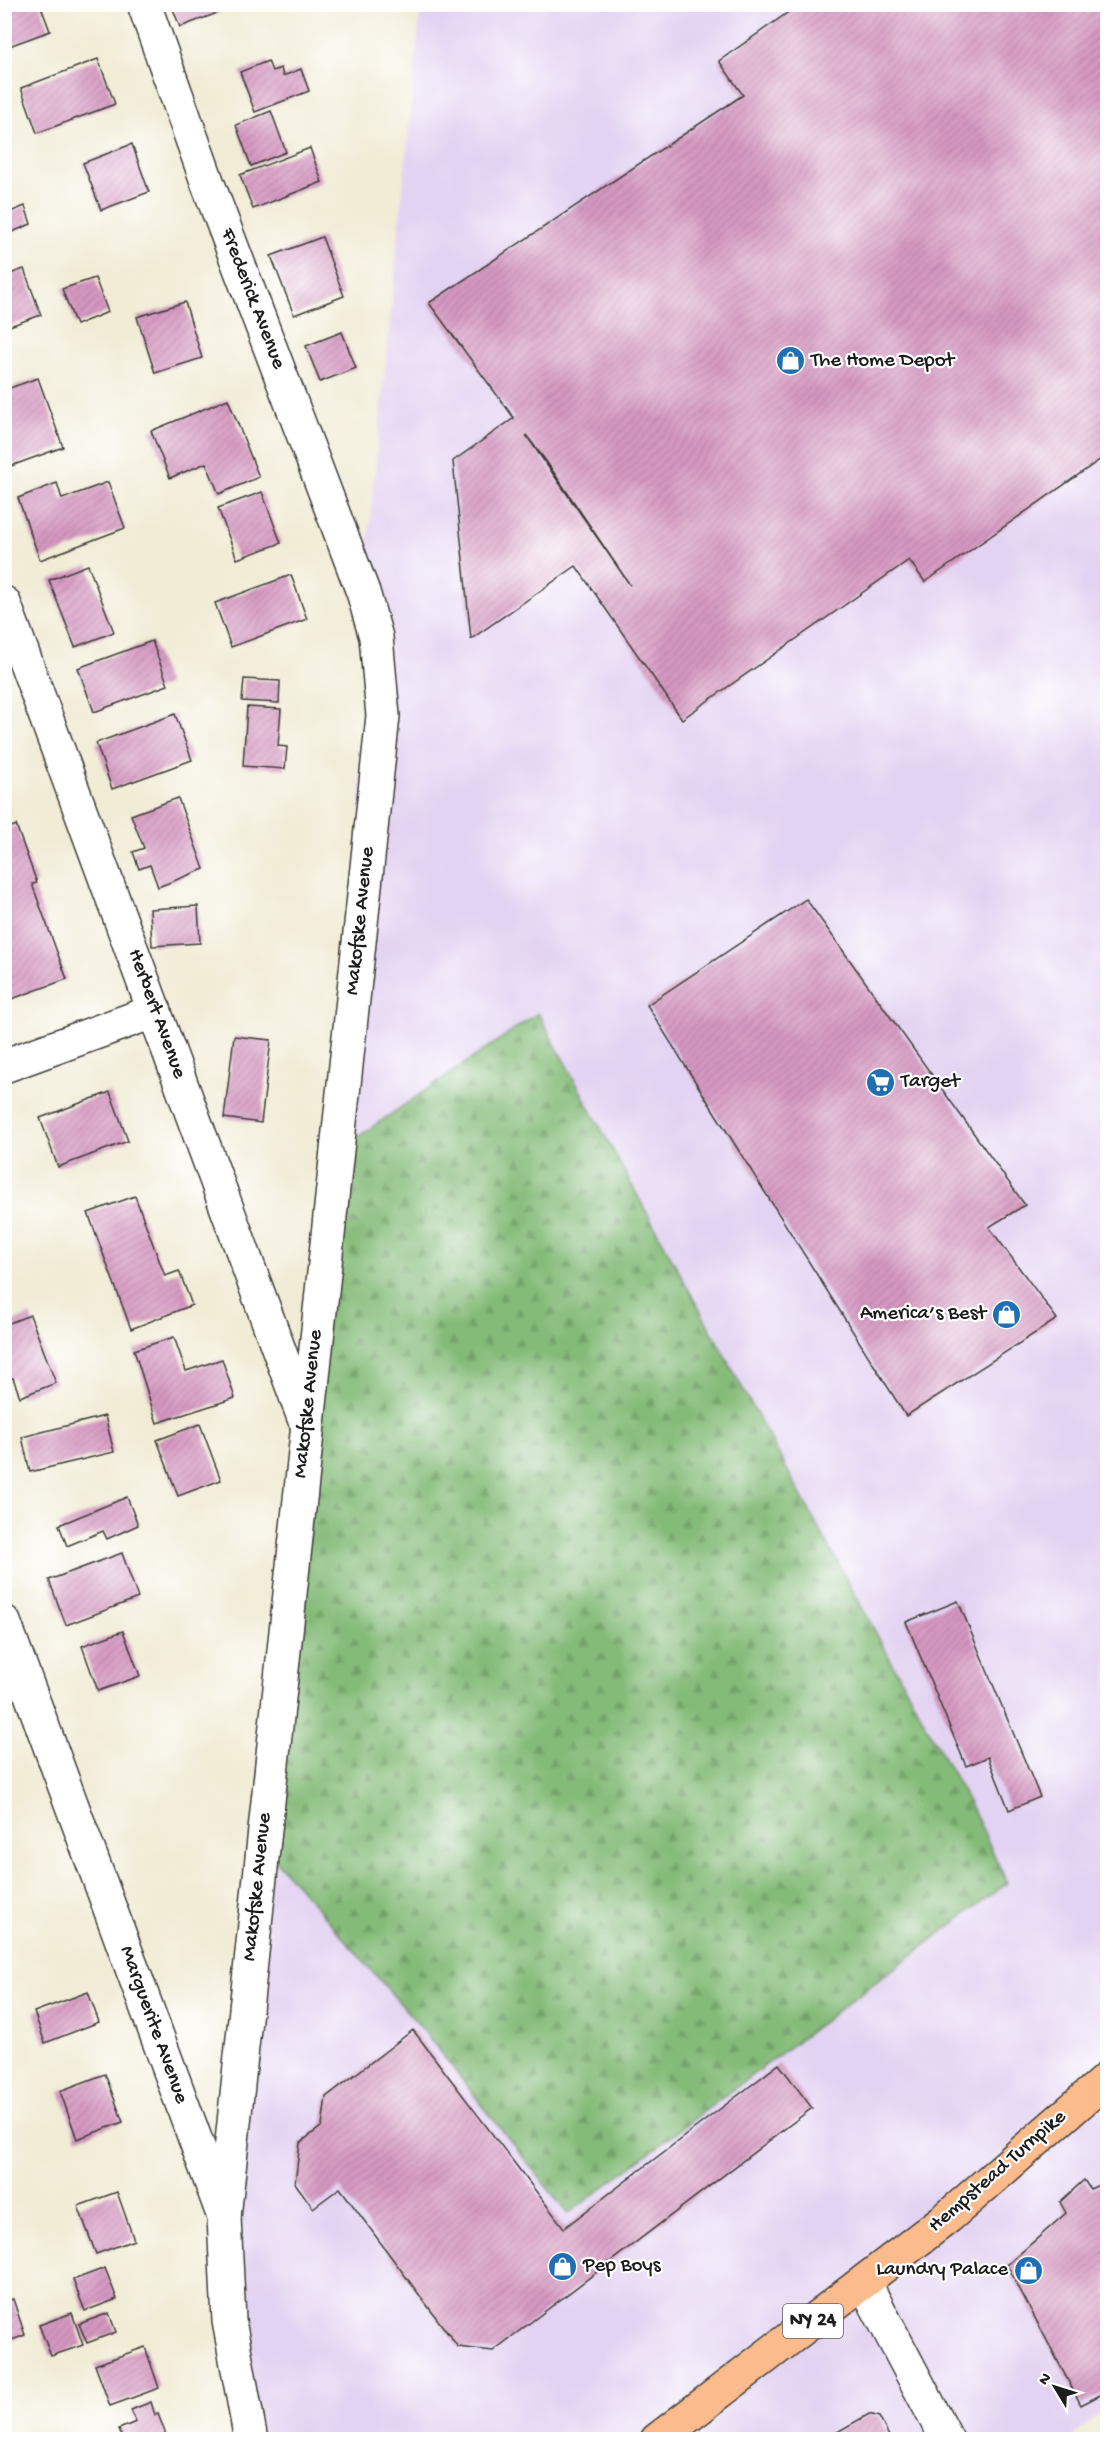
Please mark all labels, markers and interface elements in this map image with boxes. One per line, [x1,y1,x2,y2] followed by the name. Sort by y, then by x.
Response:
[213,224,291,374] street label: Frederick Avenue
[774,345,806,377] shop icon: The Home Depot
[810,349,957,374] place label: The Home Depot
[341,844,381,996] street label: Makofske Avenue
[121,946,191,1083] street label: Herbert Avenue
[864,1066,896,1098] supermarket icon: Target
[900,1070,962,1095] place label: Target
[991,1298,1023,1330] shop icon: America’s Best
[860,1302,988,1327] place label: America’s Best
[289,1327,329,1479] street label: Makofske Avenue
[238,1810,278,1962] street label: Makofske Avenue
[113,1943,194,2108] street label: Marguerite Avenue
[924,2105,1073,2239] street label: Hempstead Turnpike
[546,2250,578,2282] shop icon: Pep Boys
[582,2254,662,2279] place label: Pep Boys
[1013,2254,1045,2286] shop icon: Laundry Palace
[876,2258,1009,2283] place label: Laundry Palace
[783,2304,843,2338] road number: NY 24
[1025,2357,1085,2417] north arrow
[1035,2370,1057,2390] text: N

